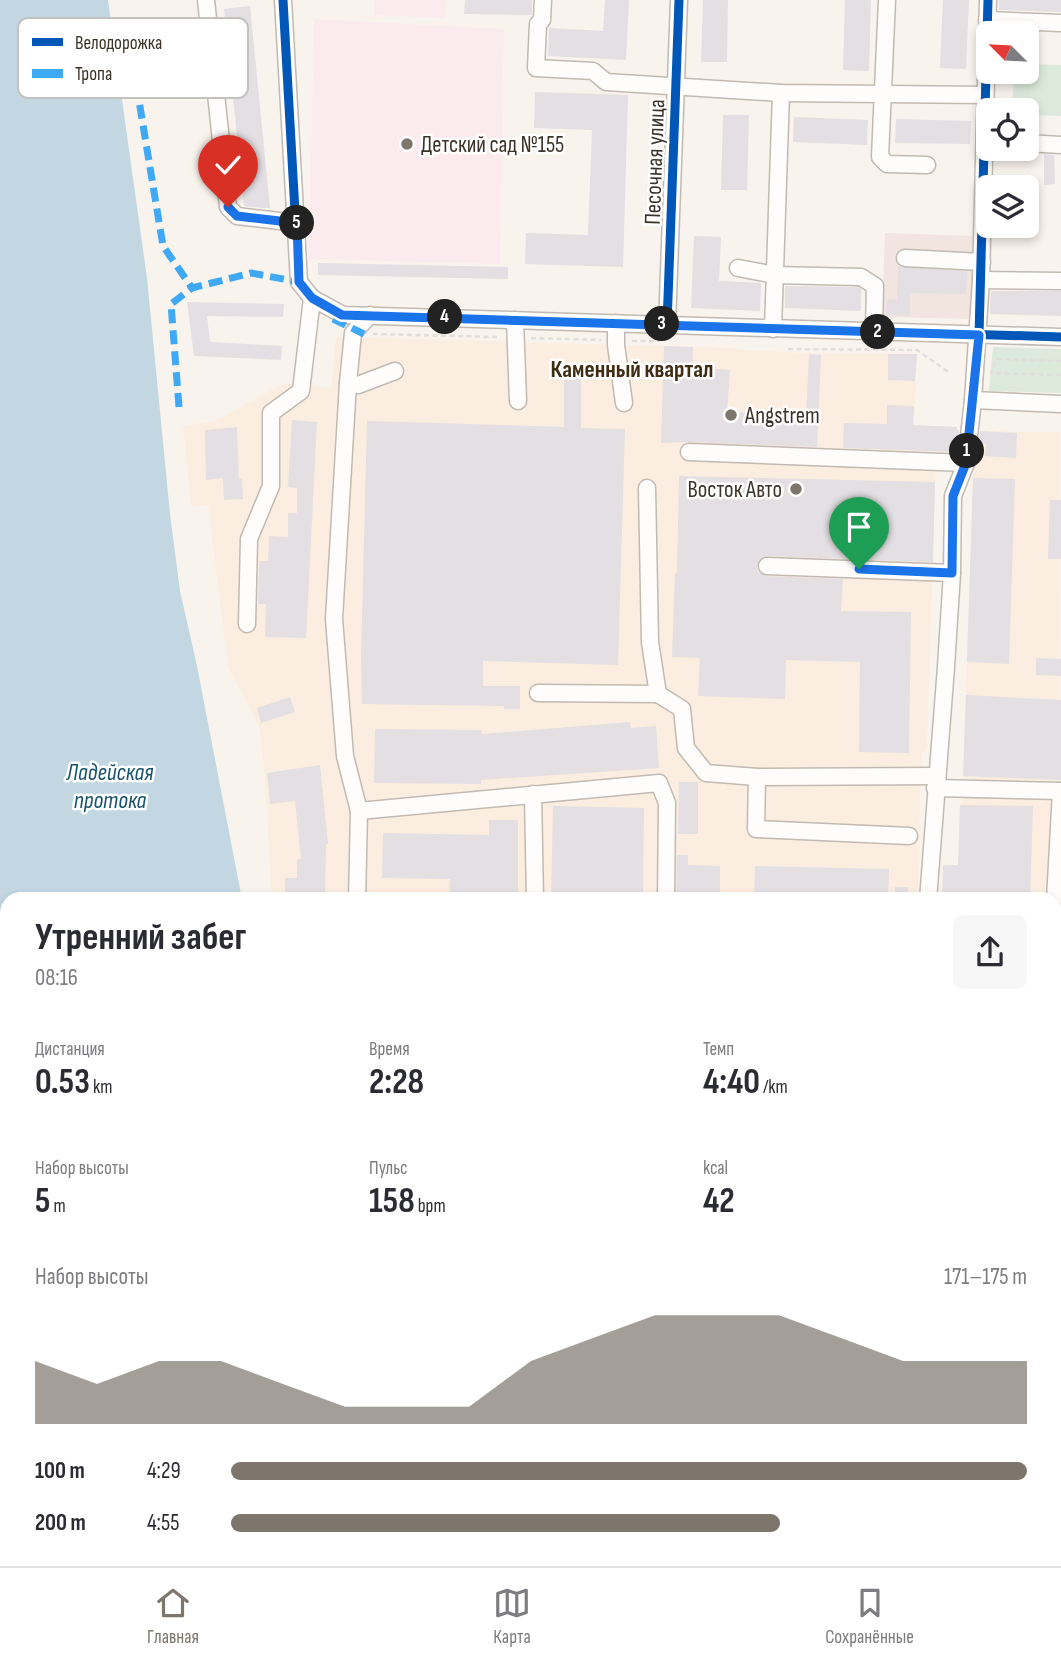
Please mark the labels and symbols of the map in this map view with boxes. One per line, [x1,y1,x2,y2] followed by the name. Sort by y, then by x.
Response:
[18,18,248,98] legend
[976,21,1040,84] north arrow
[75,32,162,55] text: Велодорожка
[75,63,112,86] text: Тропа
[639,99,671,225] street label: Песочная улица
[421,131,564,159] place label: Детский сад №155
[198,135,258,207] pin
[399,136,415,152] marker: Детский сад №155
[280,206,314,241] pin: 5
[428,300,462,334] pin: 4
[644,306,680,342] pin: 3
[860,314,896,350] pin: 2
[551,355,713,384] district label: Каменный квартал
[744,402,820,430] place label: Angstrem
[723,407,739,423] marker: Angstrem
[950,434,984,468] pin: 1
[688,476,782,504] place label: Восток Авто
[788,481,804,497] marker: Восток Авто
[829,497,889,569] pin
[66,758,154,815] water label: Ладейская протока

